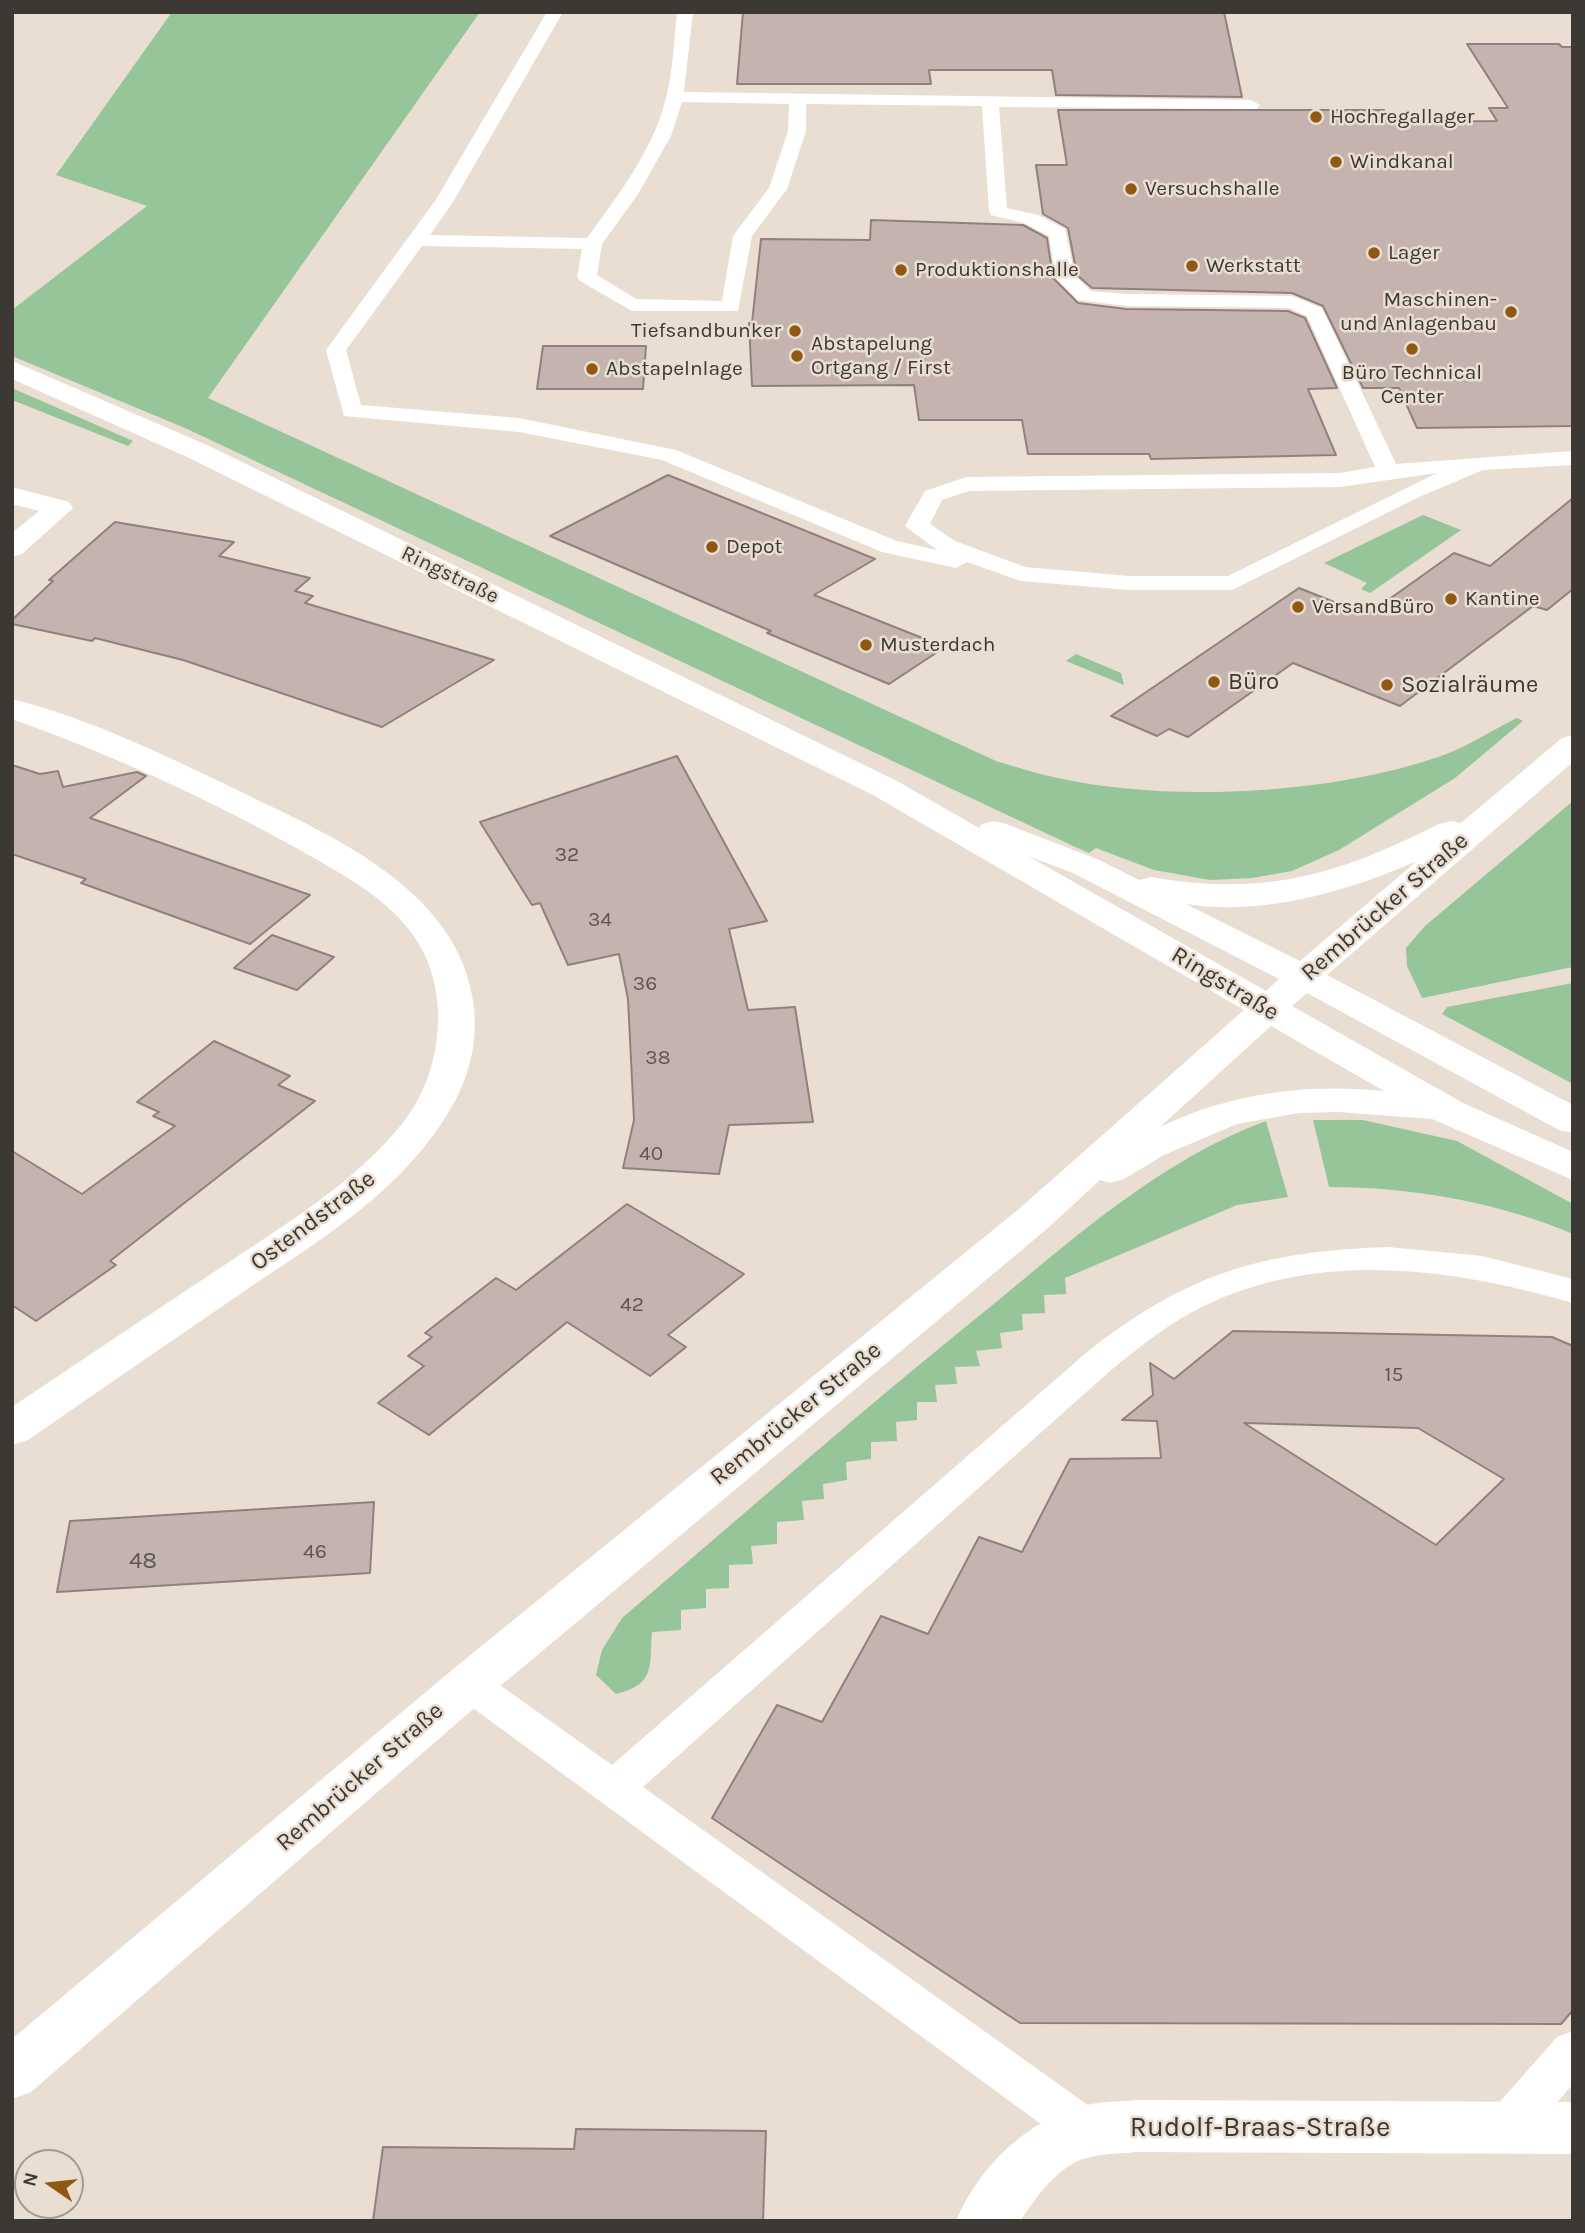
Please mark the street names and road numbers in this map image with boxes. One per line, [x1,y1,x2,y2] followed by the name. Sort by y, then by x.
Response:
[397,541,503,609] street label: Ringstraße
[1296,827,1474,987] street label: Rembrücker Straße
[1166,941,1284,1027] street label: Ringstraße
[245,1165,381,1277] street label: Ostendstraße
[705,1336,887,1492] street label: Rembrücker Straße
[271,1697,449,1857] street label: Rembrücker Straße
[1130,2111,1390,2145] street label: Rudolf-Braas-Straße

